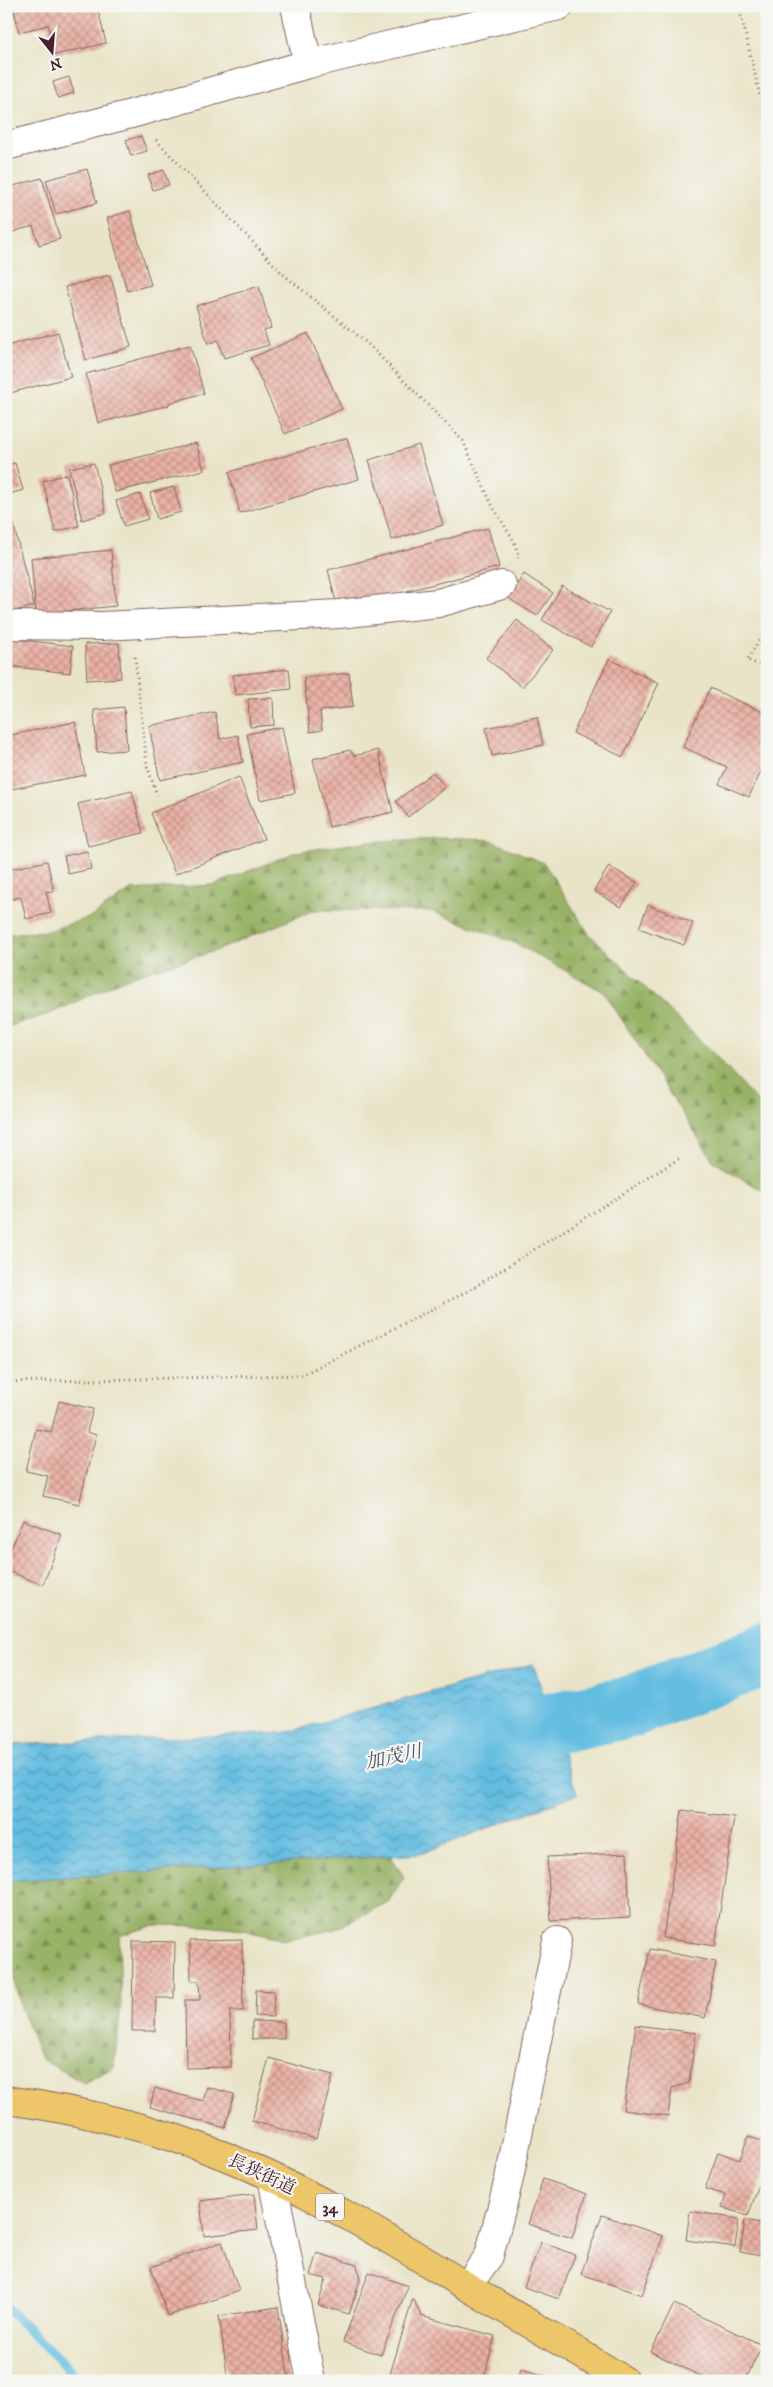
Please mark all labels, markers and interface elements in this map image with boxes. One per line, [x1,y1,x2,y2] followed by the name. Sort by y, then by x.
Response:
[28,28,78,78] north arrow
[47,53,64,74] text: N
[363,1740,426,1775] water label: 加茂川
[224,2150,299,2200] street label: 長狭街道
[316,2194,344,2220] road number: 34

